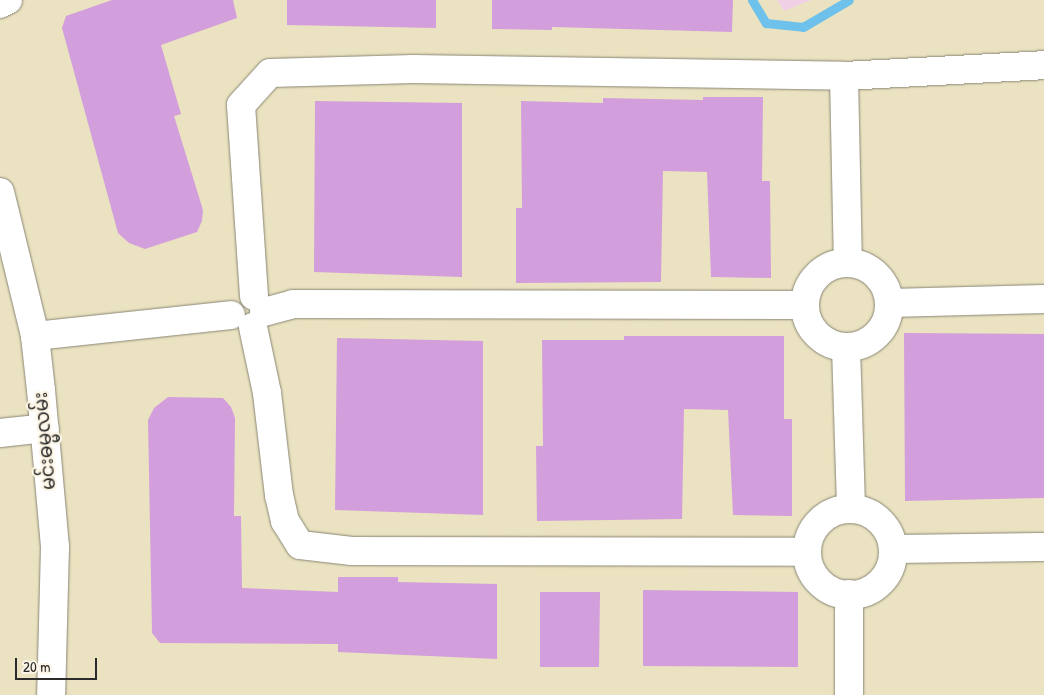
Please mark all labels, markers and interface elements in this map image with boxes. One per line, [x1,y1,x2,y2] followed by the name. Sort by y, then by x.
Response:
[29,391,61,491] street label: မင်းဓမ္မလမ်း
[18,648,100,680] scale bar
[23,656,50,677] text: 20 m

